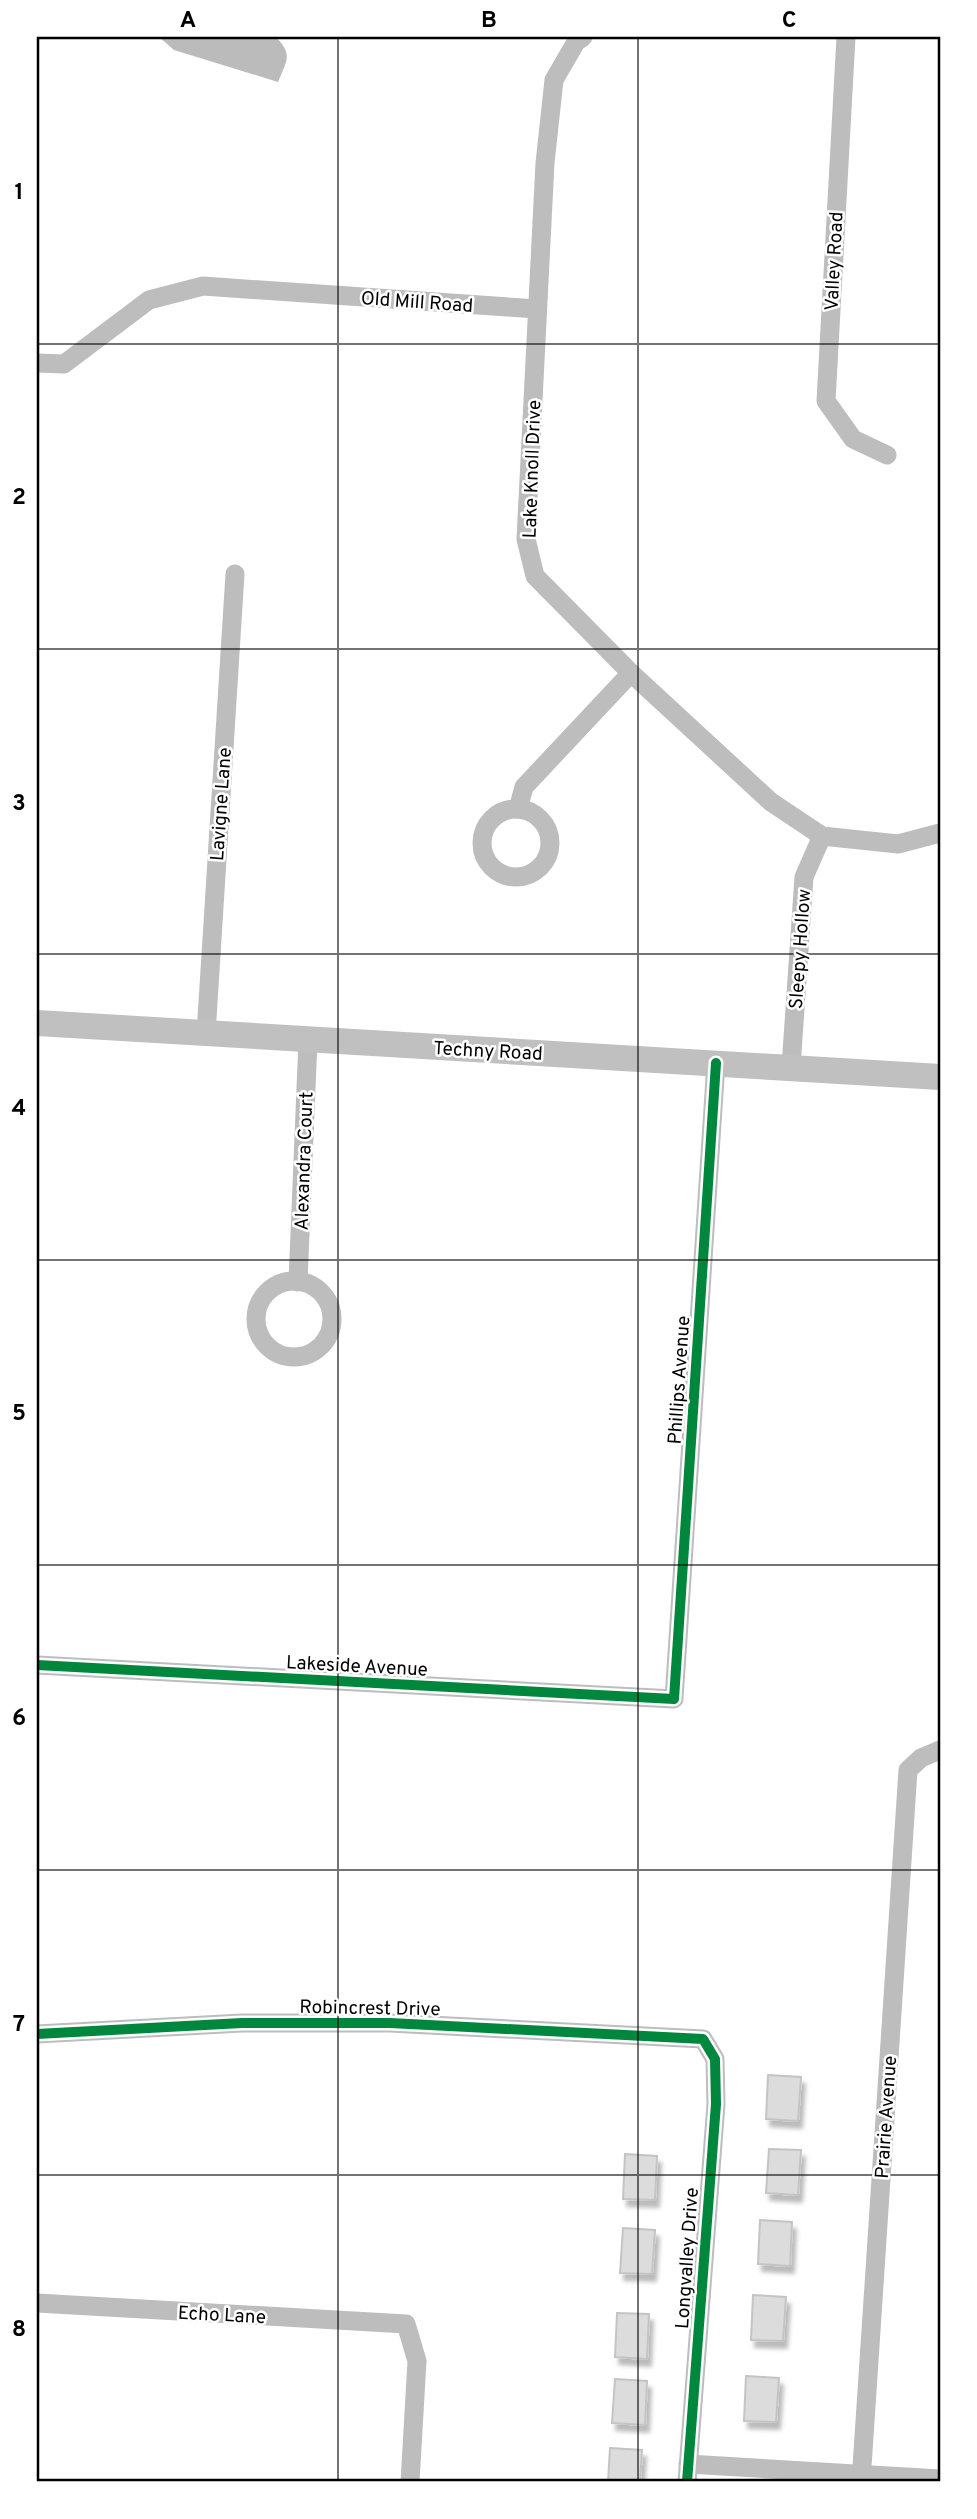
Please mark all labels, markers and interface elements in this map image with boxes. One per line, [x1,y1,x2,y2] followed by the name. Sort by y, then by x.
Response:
[180,7,196,36] text: A
[481,7,497,36] text: B
[782,7,796,36] text: C
[14,179,24,208] text: 1
[820,211,850,311] street label: Valley Road
[360,287,474,319] street label: Old Mill Road
[519,399,547,539] street label: Lake Knoll Drive
[12,484,26,513] text: 2
[206,747,238,862] street label: Lavigne Lane
[12,790,26,819] text: 3
[785,888,817,1010] street label: Sleepy Hollow
[433,1037,543,1067] street label: Techny Road
[291,1091,319,1231] street label: Alexandra Court
[12,1095,26,1124] text: 4
[664,1315,696,1445] street label: Phillips Avenue
[12,1400,26,1429] text: 5
[285,1651,428,1683] street label: Lakeside Avenue
[12,1705,26,1734] text: 6
[299,1996,441,2022] street label: Robincrest Drive
[13,2011,25,2040] text: 7
[871,2055,903,2180] street label: Prairie Avenue
[671,2187,705,2330] street label: Longvalley Drive
[177,2302,267,2330] street label: Echo Lane
[12,2316,26,2345] text: 8

